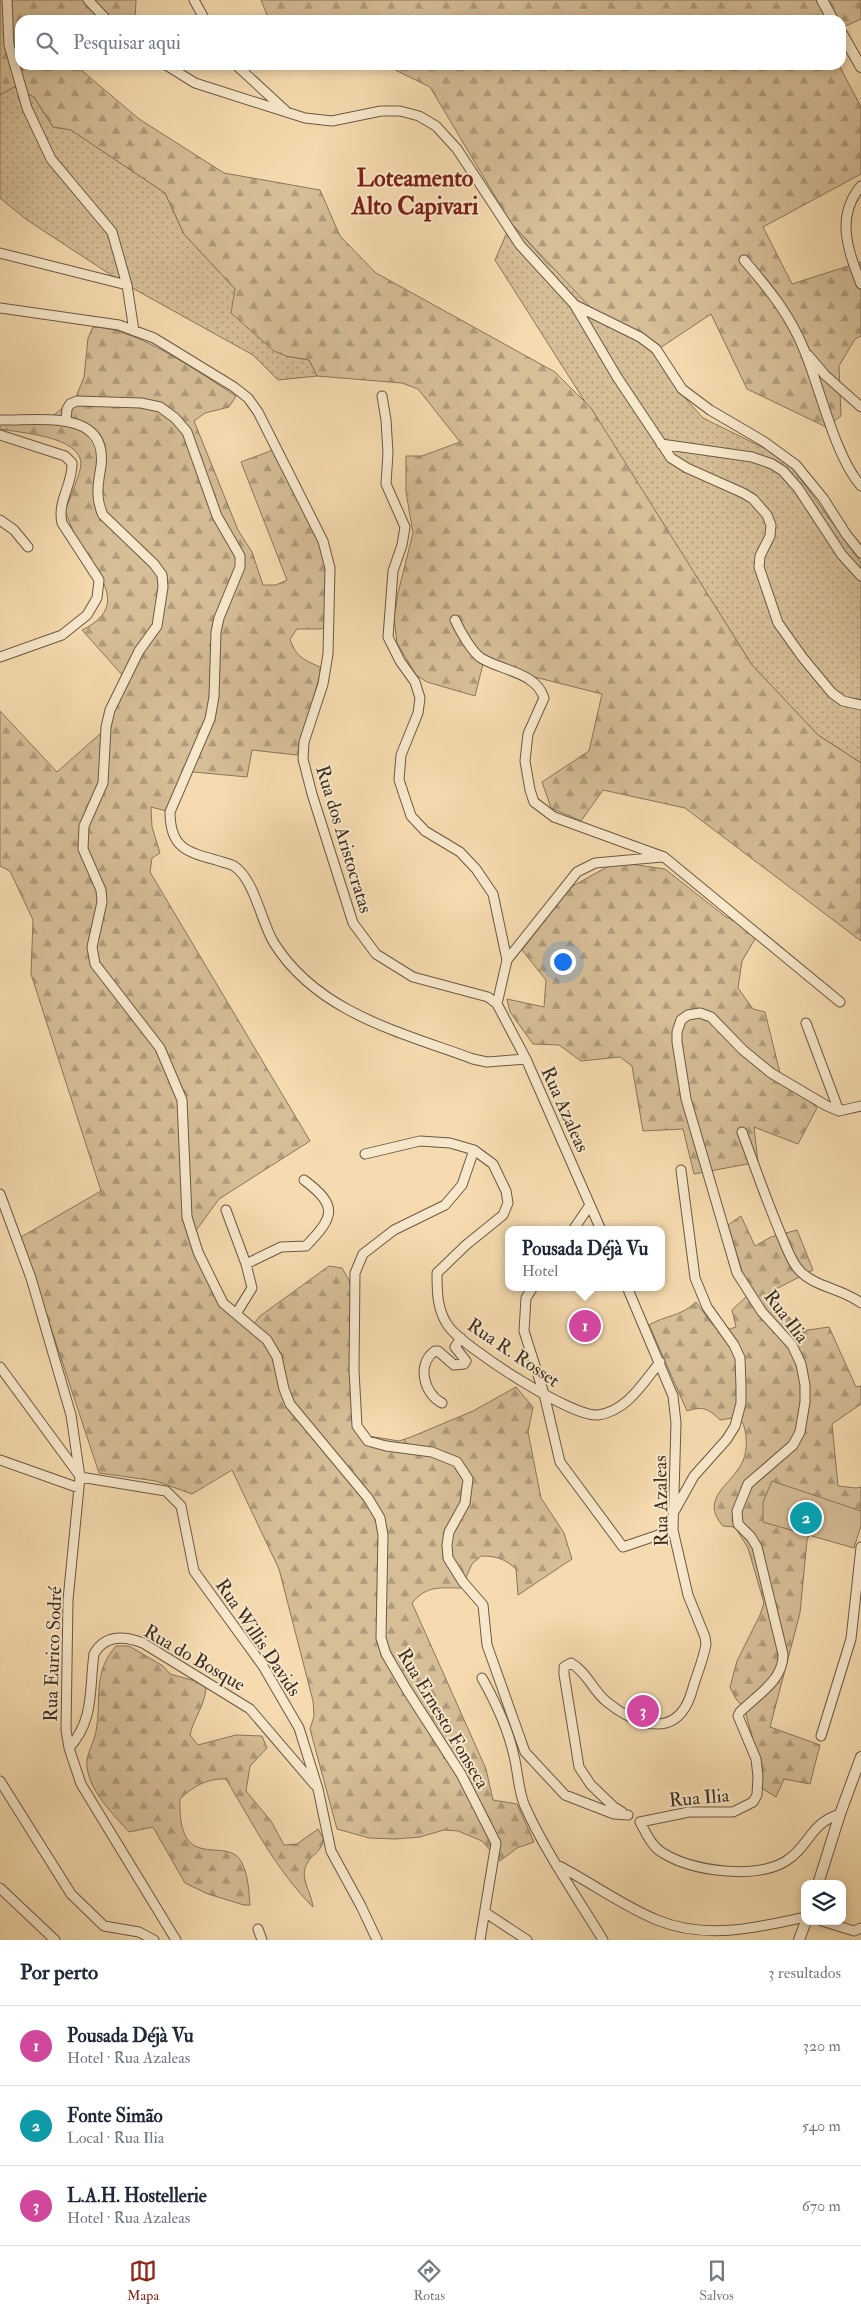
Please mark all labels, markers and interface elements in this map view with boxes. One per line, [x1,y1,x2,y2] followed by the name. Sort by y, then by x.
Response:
[15,15,846,70] search box
[33,29,61,57] icon: search
[73,31,181,55] text: Pesquisar aqui
[351,163,479,222] district label: Loteamento Alto Capivari
[310,763,378,916] street label: Rua dos Aristocratas
[550,949,576,975] your location
[536,1063,595,1156] street label: Rua Azaleas
[505,1226,665,1291] popup
[522,1237,648,1261] text: Pousada Déjà Vu
[522,1261,558,1281] text: Hotel
[758,1285,814,1348] street label: Rua Ilia
[569,1307,601,1345] pin: 1
[463,1313,564,1393] street label: Rua R. Rosset
[648,1455,674,1547] street label: Rua Azaleas
[790,1499,822,1537] pin: 2
[210,1574,306,1701] street label: Rua Willis Davids
[39,1586,67,1722] street label: Rua Eurico Sodré
[139,1619,250,1697] street label: Rua do Bosque
[392,1644,495,1793] street label: Rua Ernesto Fonseca
[627,1692,659,1730] pin: 3
[668,1783,730,1813] street label: Rua Ilia
[801,1880,846,1925] map controls
[801,1880,846,1925] button: layers
[20,1959,98,1986] text: Por perto
[768,1963,841,1983] text: 3 resultados
[67,2024,194,2048] text: Pousada Déjà Vu
[33,2036,39,2056] text: 1
[803,2036,841,2056] text: 320 m
[67,2048,190,2068] text: Hotel · Rua Azaleas
[67,2104,163,2128] text: Fonte Simão
[32,2116,40,2136] text: 2
[802,2116,841,2136] text: 540 m
[67,2128,164,2148] text: Local · Rua Ilia
[67,2184,207,2208] text: L.A.H. Hostellerie
[33,2196,39,2216] text: 3
[802,2196,841,2216] text: 670 m
[67,2208,190,2228] text: Hotel · Rua Azaleas
[127,2257,159,2304] tab: Mapa
[413,2257,445,2304] tab: Rotas
[699,2257,734,2304] tab: Salvos

